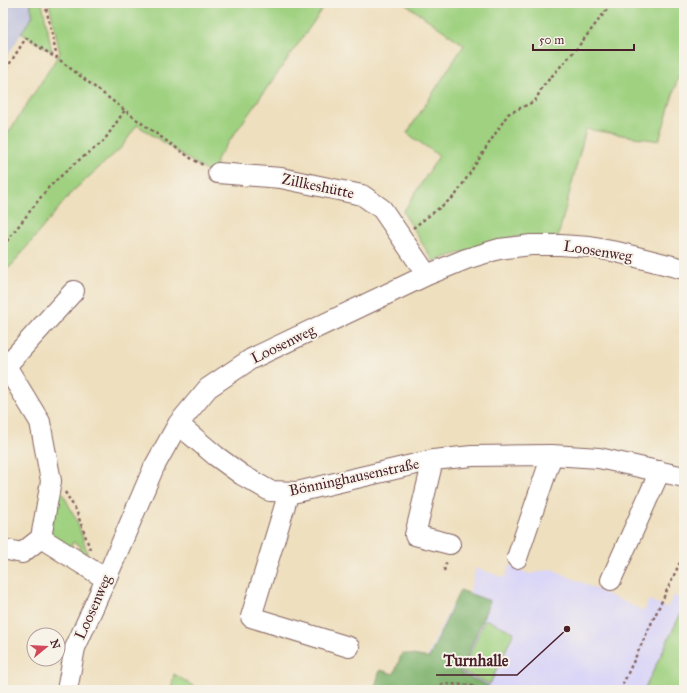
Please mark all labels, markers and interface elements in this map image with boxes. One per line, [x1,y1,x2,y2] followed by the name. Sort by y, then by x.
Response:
[533,26,634,52] scale bar
[539,33,564,47] text: 50 m
[280,170,356,202] street label: Zillkeshütte
[562,237,634,265] street label: Loosenweg
[248,320,319,367] street label: Loosenweg
[287,454,421,500] street label: Bönninghausenstraße
[71,571,116,642] street label: Loosenweg
[26,627,66,667] north arrow
[47,638,63,651] text: N
[436,647,517,675] callout: Turnhalle
[443,651,509,670] text: Turnhalle

